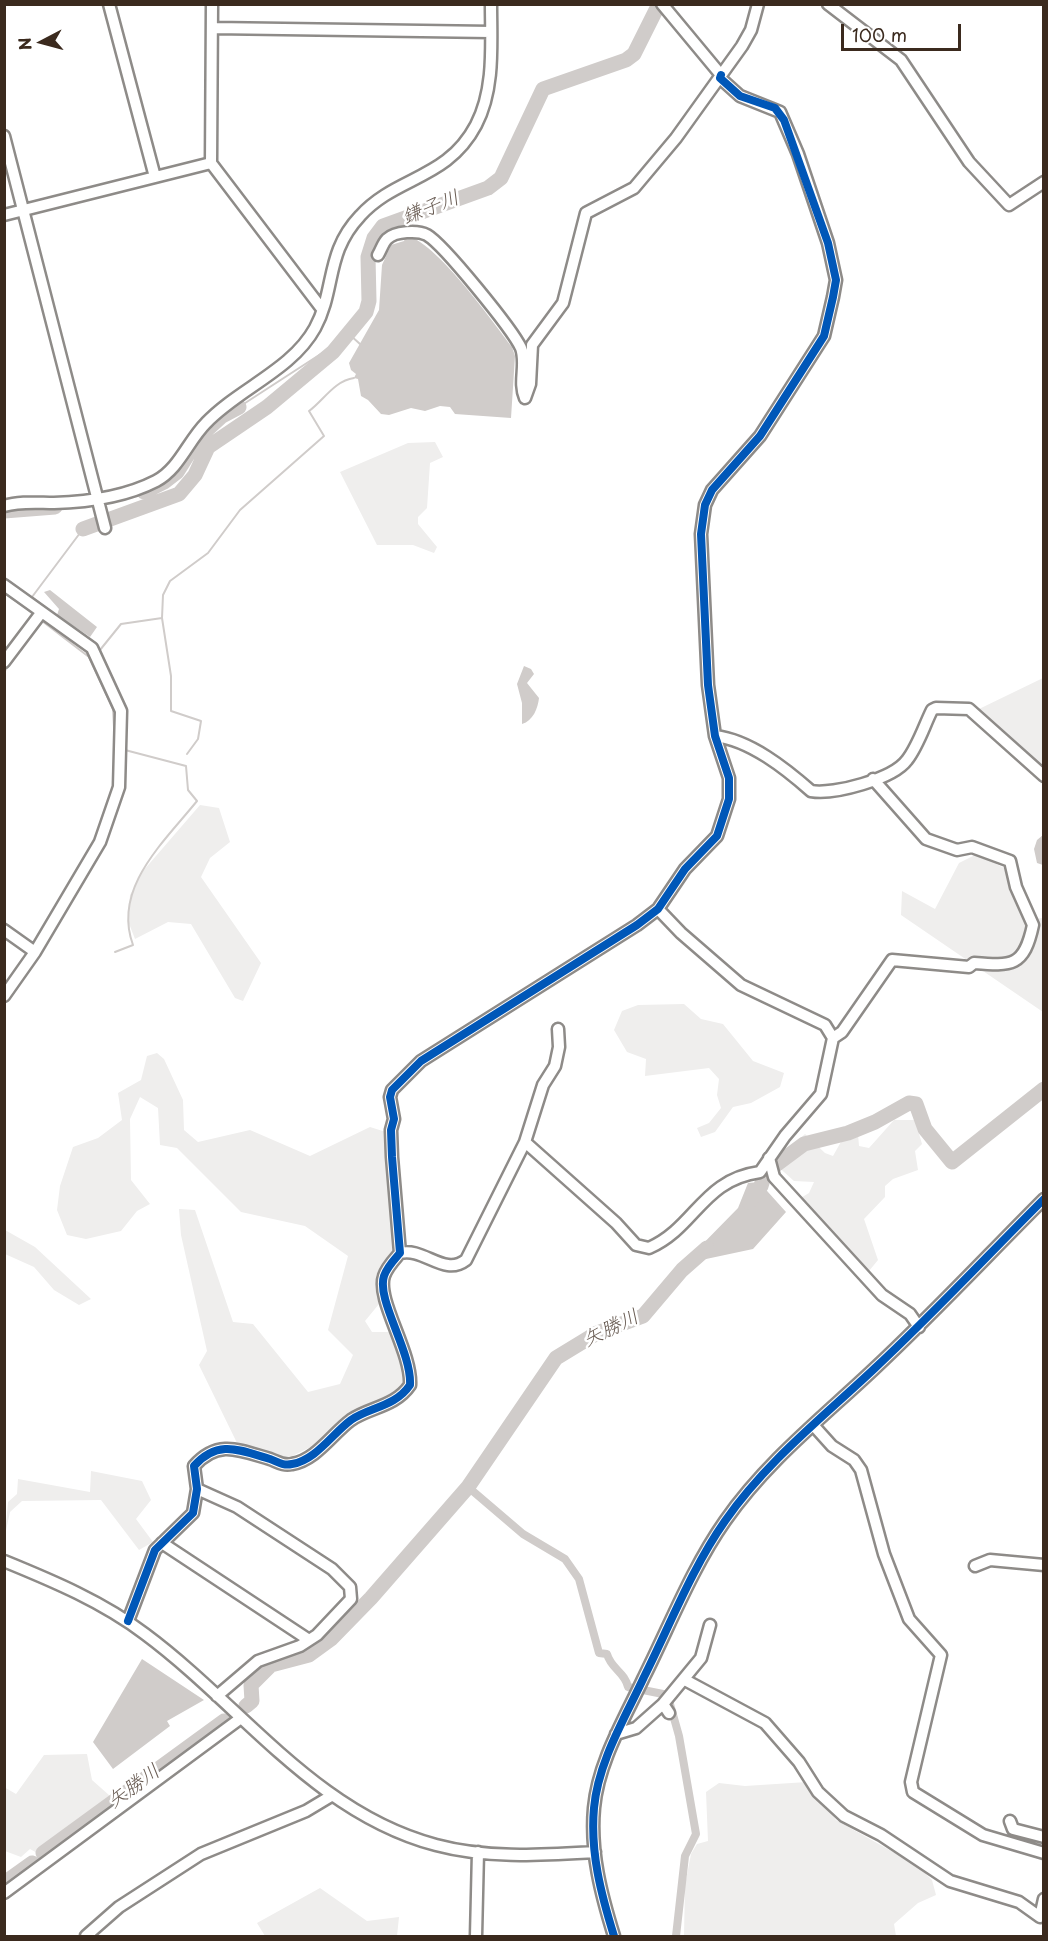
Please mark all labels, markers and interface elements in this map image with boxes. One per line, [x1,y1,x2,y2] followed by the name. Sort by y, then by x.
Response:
[12,12,72,72] north arrow
[844,12,964,50] scale bar
[852,21,907,48] text: 100 m
[12,36,37,51] text: N
[399,186,463,230] water label: 鎌子川
[579,1305,643,1353] water label: 矢勝川
[103,1760,165,1814] water label: 矢勝川

